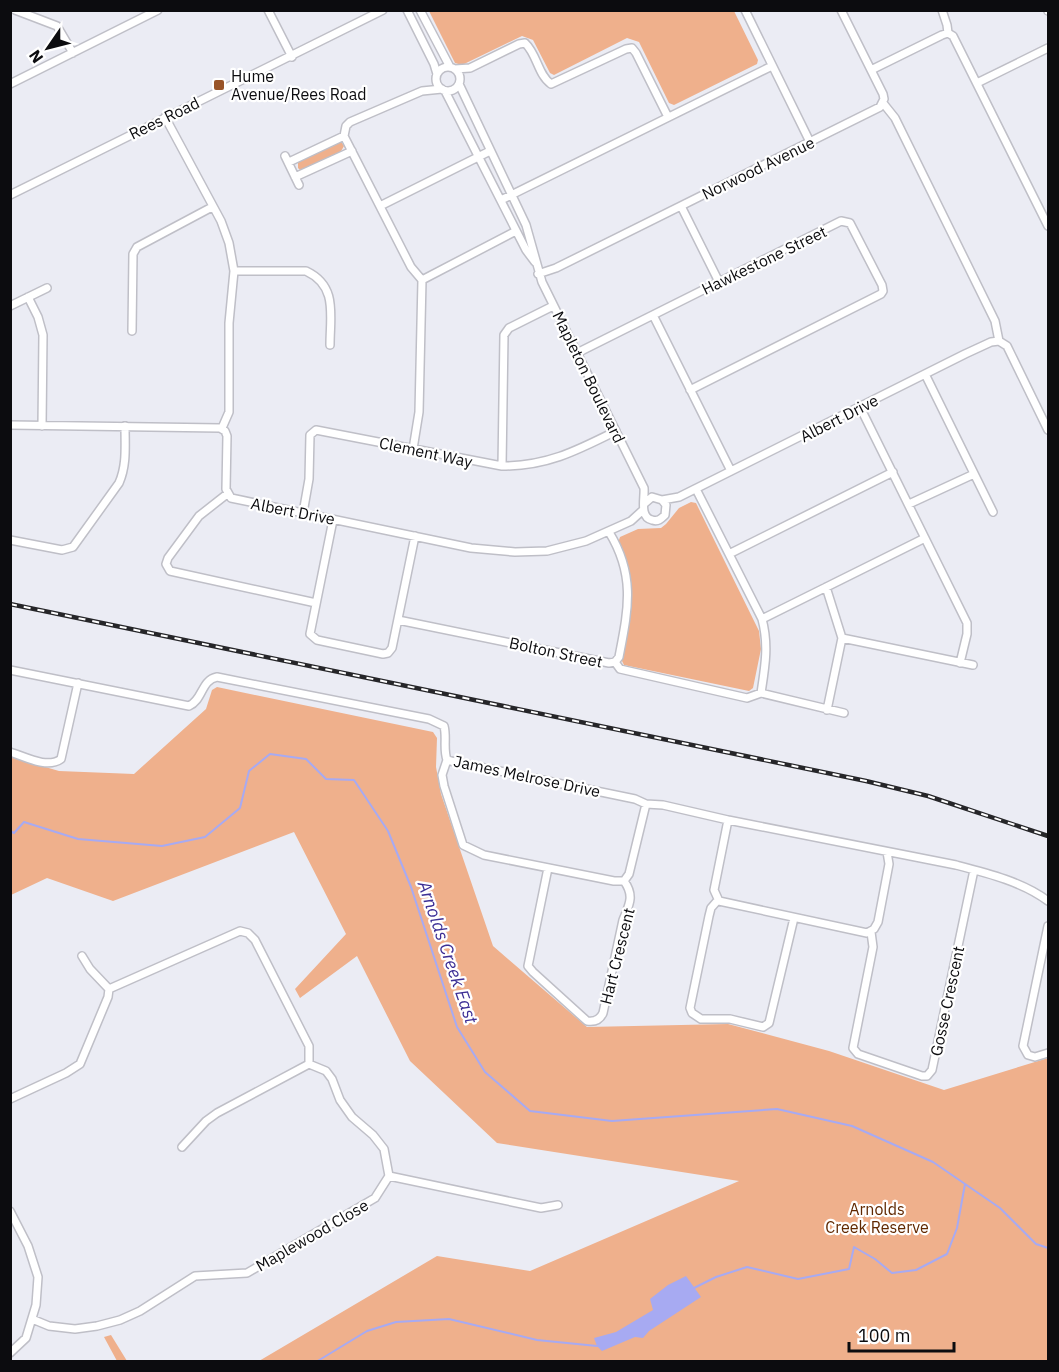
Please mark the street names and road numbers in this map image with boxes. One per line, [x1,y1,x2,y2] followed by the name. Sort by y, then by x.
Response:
[125,92,203,144] street label: Rees Road
[698,132,818,204] street label: Norwood Avenue
[698,221,830,299] street label: Hawkestone Street
[548,308,630,446] street label: Mapleton Boulevard
[797,390,882,446] street label: Albert Drive
[378,432,474,472] street label: Clement Way
[249,493,337,529] street label: Albert Drive
[507,632,605,672] street label: Bolton Street
[452,751,602,801] street label: James Melrose Drive
[595,906,639,1006] street label: Hart Crescent
[926,944,968,1058] street label: Gosse Crescent
[252,1195,372,1275] street label: Maplewood Close

